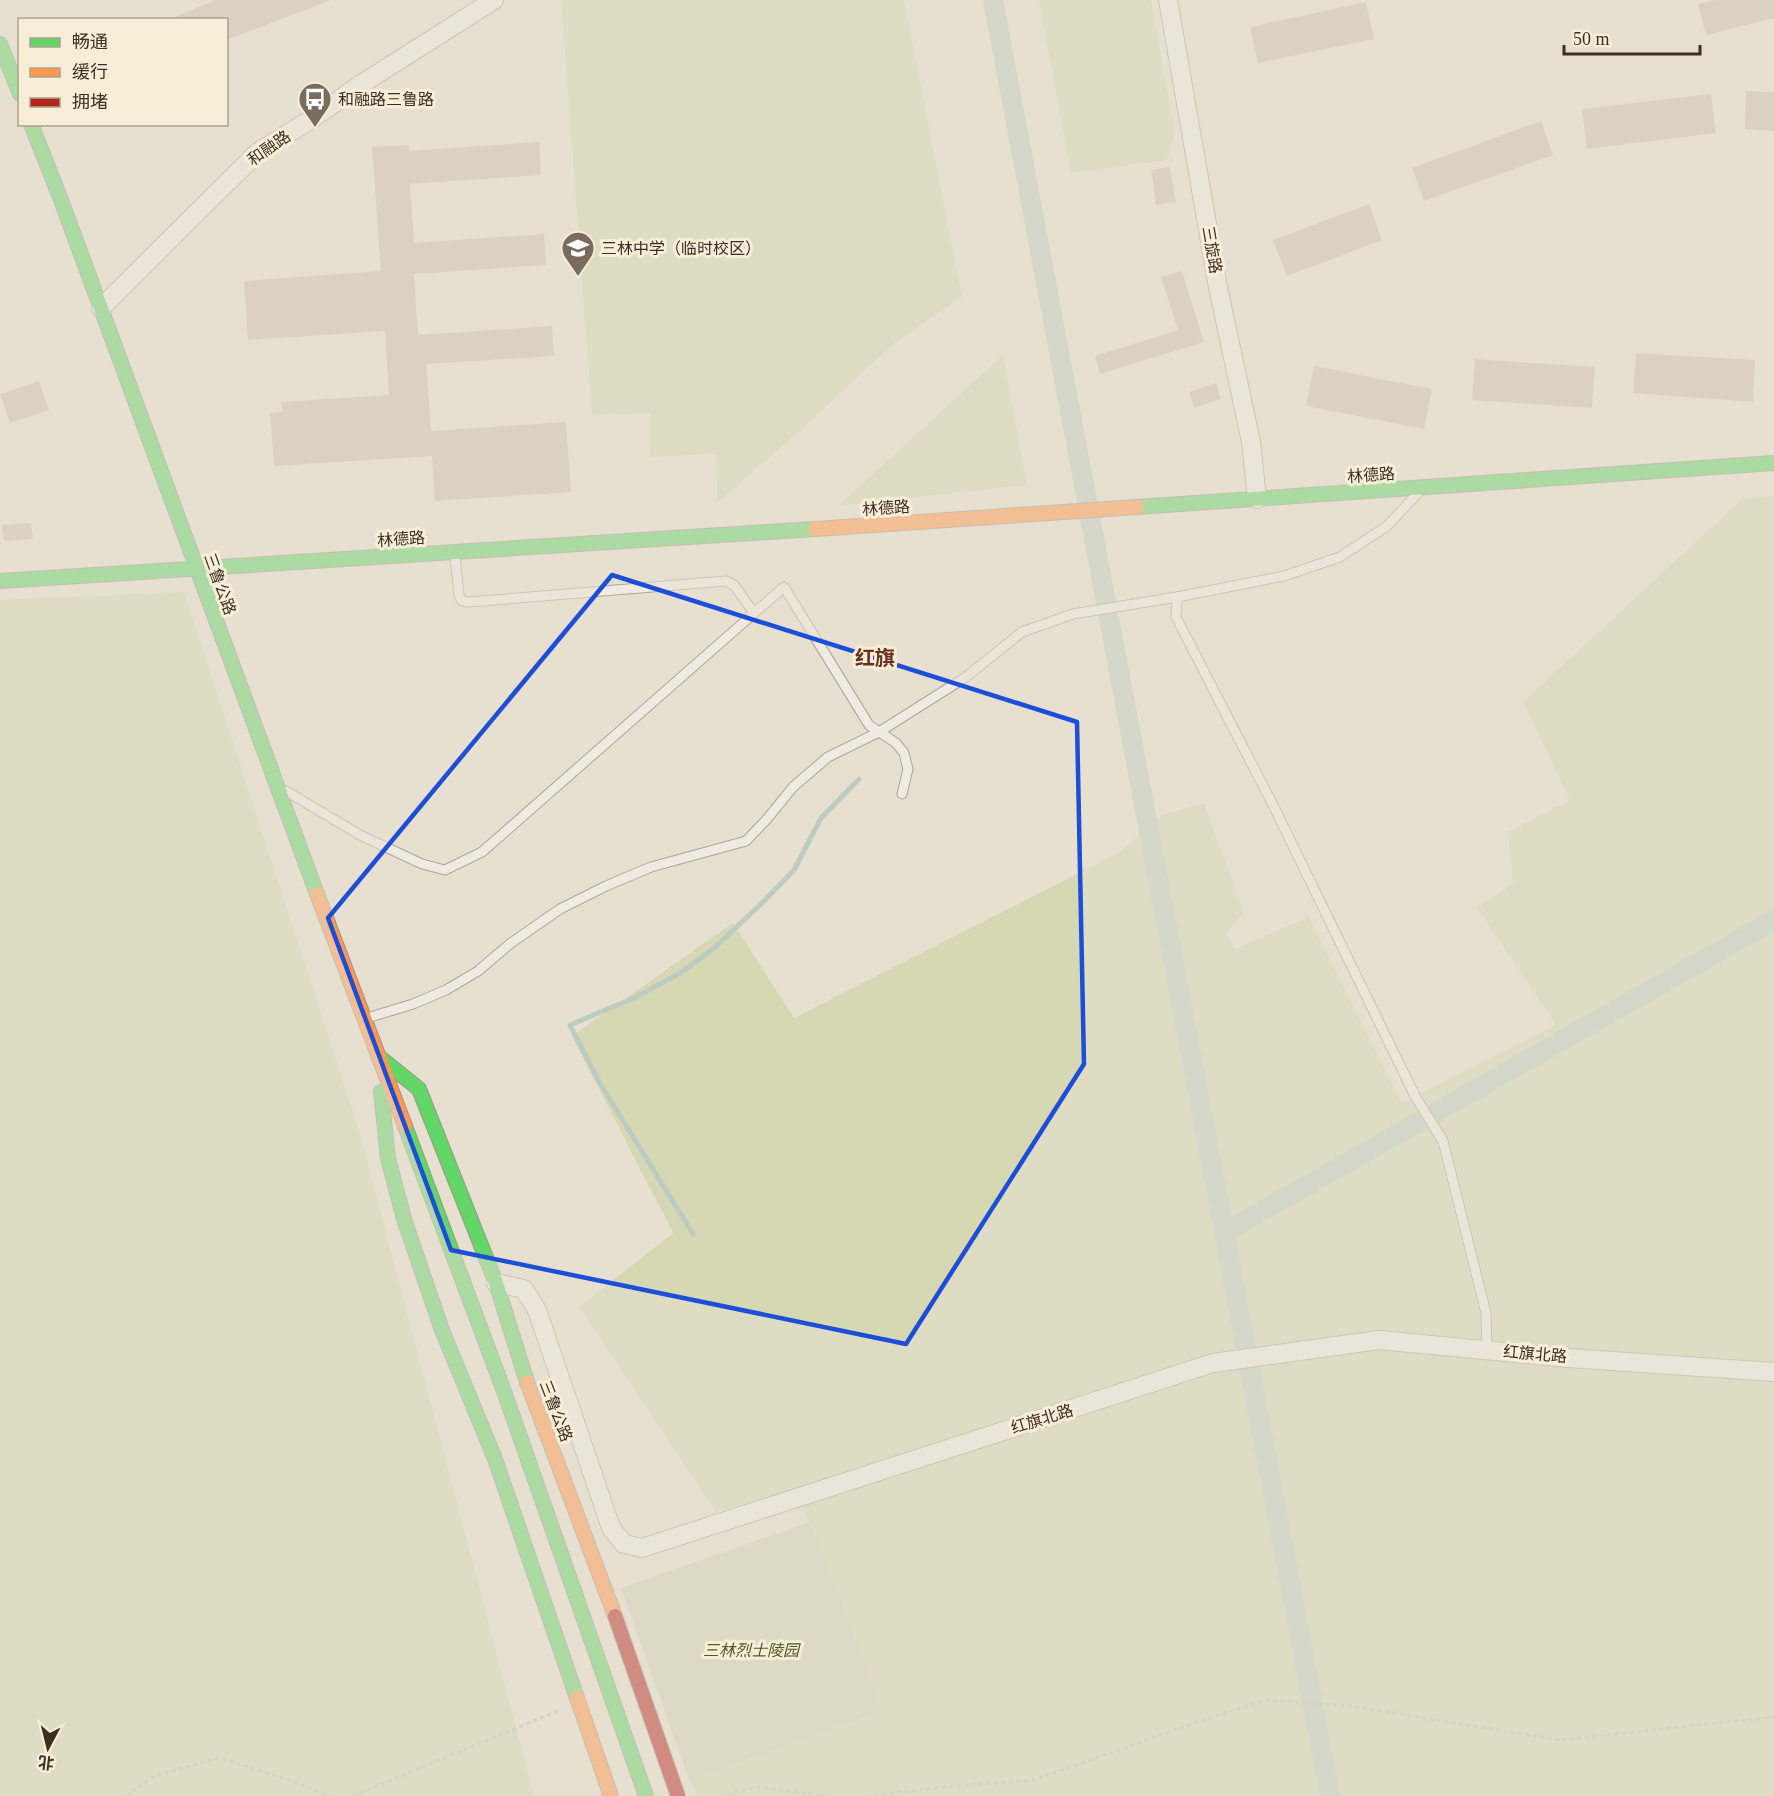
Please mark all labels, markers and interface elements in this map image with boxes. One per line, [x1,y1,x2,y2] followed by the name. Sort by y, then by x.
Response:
[18,18,228,126] legend
[1564,18,1700,56] scale bar
[1573,29,1610,49] text: 50 m
[72,32,108,52] text: 畅通
[72,62,108,82] text: 缓行
[297,81,333,128] bus stop icon: 和融路三鲁路
[338,90,434,108] place label: 和融路三鲁路
[72,92,108,112] text: 拥堵
[244,127,294,169] street label: 和融路
[1199,225,1225,275] street label: 三旋路
[560,230,596,277] school or university icon: 三林中学（临时校区）
[601,240,761,257] place label: 三林中学（临时校区）
[1346,465,1396,485] street label: 林德路
[861,498,911,518] street label: 林德路
[376,529,426,549] street label: 林德路
[201,551,240,617] street label: 三鲁公路
[855,647,895,669] district label: 红旗
[1502,1343,1568,1365] street label: 红旗北路
[537,1378,576,1444] street label: 三鲁公路
[1009,1402,1075,1436] street label: 红旗北路
[703,1642,801,1659] park label: 三林烈士陵园
[18,1718,78,1778] north arrow
[37,1753,55,1772] text: 北

